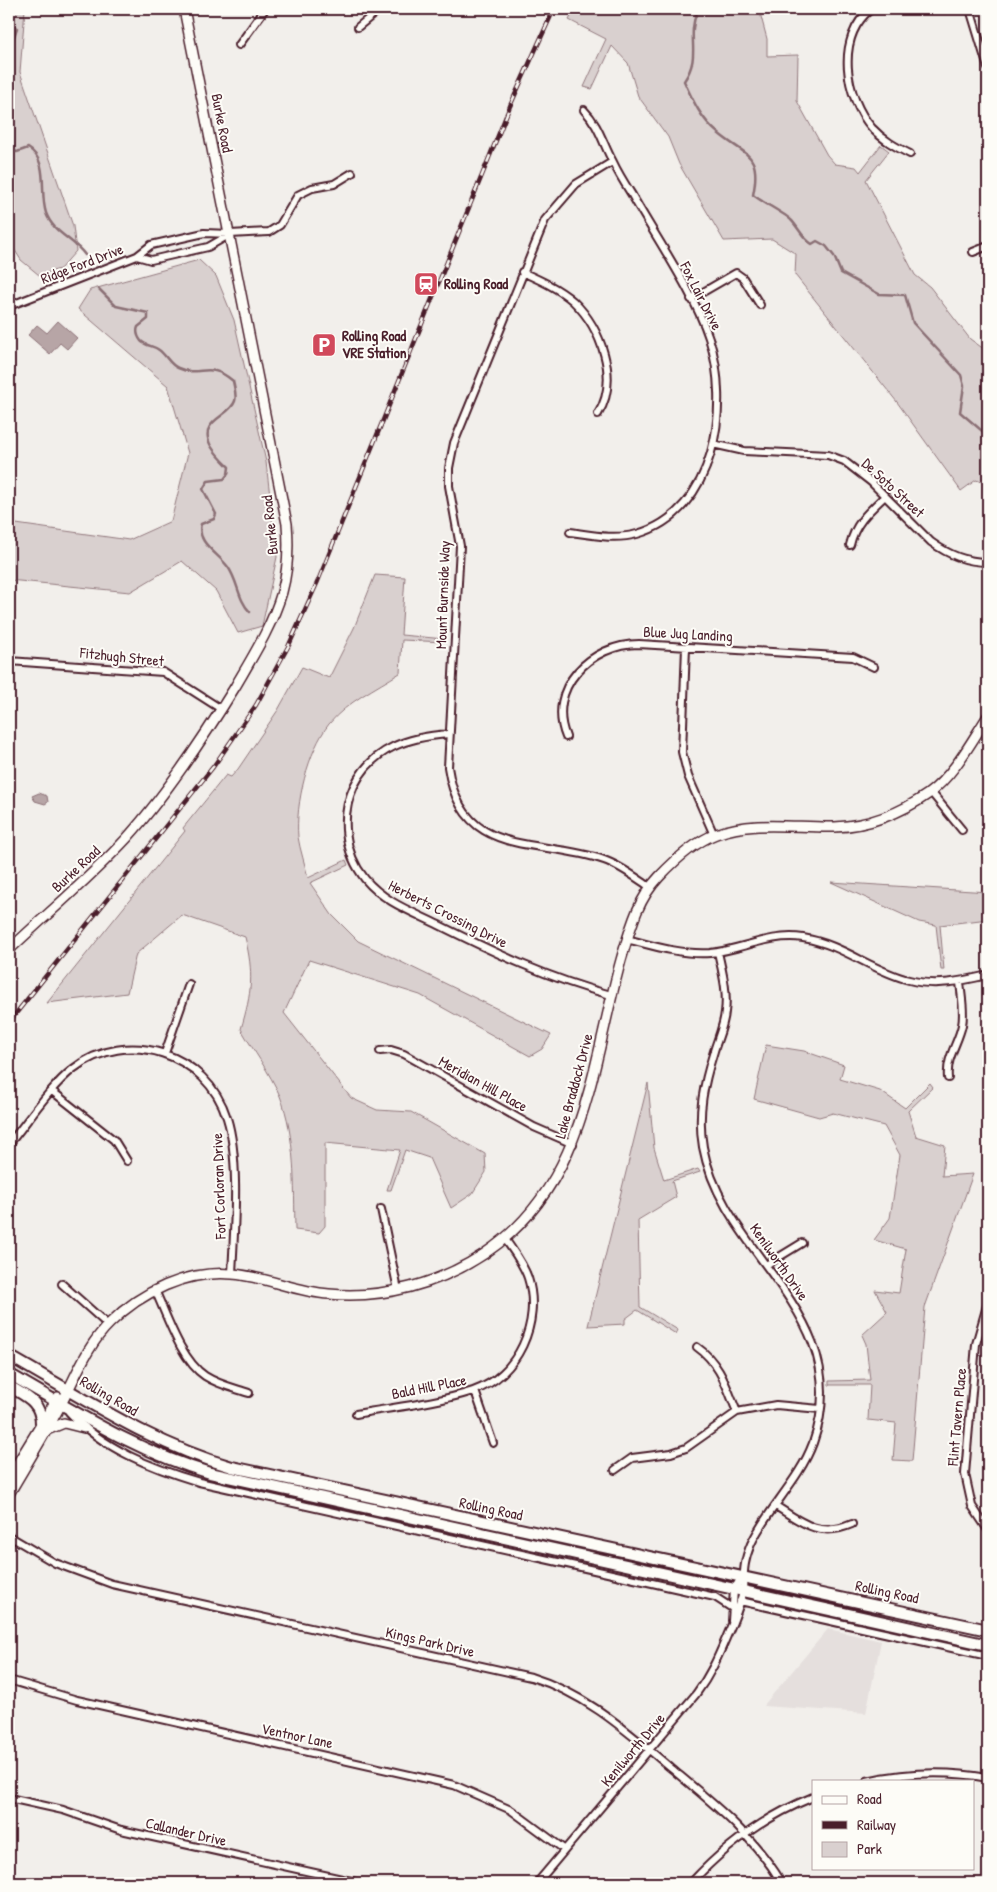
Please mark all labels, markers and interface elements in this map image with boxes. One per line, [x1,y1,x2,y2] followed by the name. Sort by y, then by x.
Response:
[206,92,239,154] street label: Burke Road
[37,238,126,289] street label: Ridge Ford Drive
[675,257,728,334] street label: Fox Lair Drive
[413,271,439,297] station icon: Rolling Road
[444,273,508,295] place label: Rolling Road
[342,325,407,363] place label: Rolling Road VRE Station
[311,332,337,358] parking icon: Rolling Road VRE Station
[857,453,930,523] street label: De Soto Street
[256,494,283,556] street label: Burke Road
[430,540,455,650] street label: Mount Burnside Way
[643,621,734,646] street label: Blue Jug Landing
[78,642,166,671] street label: Fitzhugh Street
[47,841,105,897] street label: Burke Road
[385,874,511,953] street label: Herberts Crossing Drive
[549,1031,598,1141] street label: Lake Braddock Drive
[435,1050,531,1117] street label: Meridian Hill Place
[206,1133,231,1240] street label: Fort Corloran Drive
[745,1219,814,1305] street label: Kenilworth Drive
[942,1367,971,1468] street label: Flint Tavern Place
[390,1369,468,1404] street label: Bald Hill Place
[76,1370,142,1421] street label: Rolling Road
[458,1492,525,1525] street label: Rolling Road
[854,1575,921,1608] street label: Rolling Road
[384,1621,477,1662] street label: Kings Park Drive
[596,1708,670,1791] street label: Kenilworth Drive
[259,1718,335,1753] street label: Ventnor Lane
[812,1780,974,1870] legend
[857,1788,882,1809] text: Road
[144,1812,229,1851] street label: Callander Drive
[857,1814,896,1835] text: Railway
[857,1838,882,1859] text: Park

